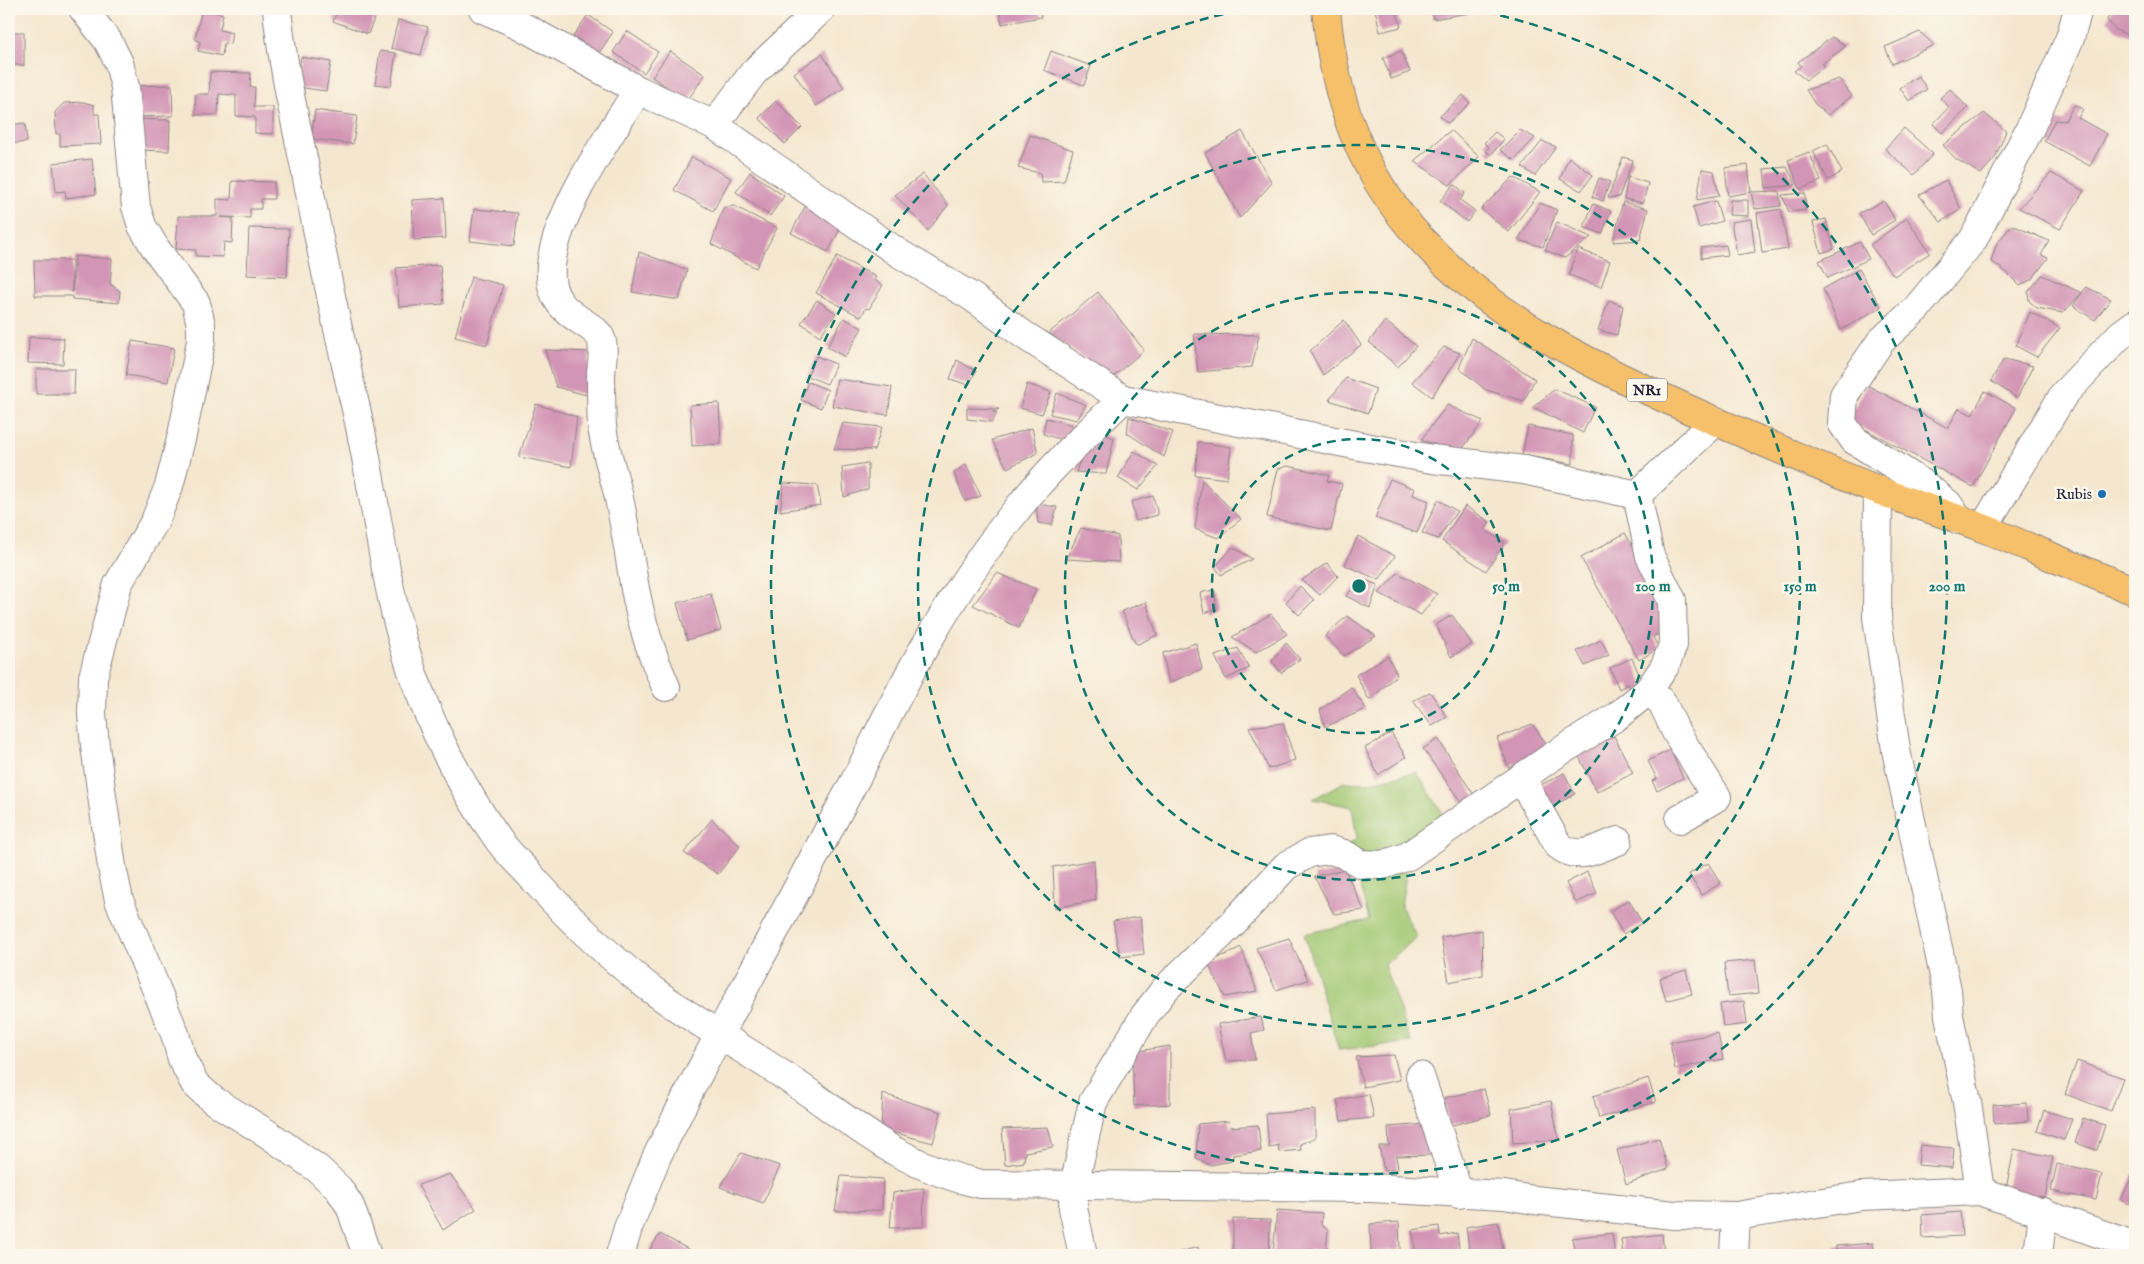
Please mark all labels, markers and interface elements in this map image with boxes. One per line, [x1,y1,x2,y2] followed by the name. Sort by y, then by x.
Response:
[1627,378,1667,402] road number: NR1
[2056,485,2092,504] place label: Rubis
[2096,488,2108,500] marker: Rubis
[1350,577,1368,595] centre of rings
[1492,577,1520,596] text: 50 m
[1635,577,1671,596] text: 100 m
[1783,577,1817,596] text: 150 m
[1929,577,1966,596] text: 200 m

